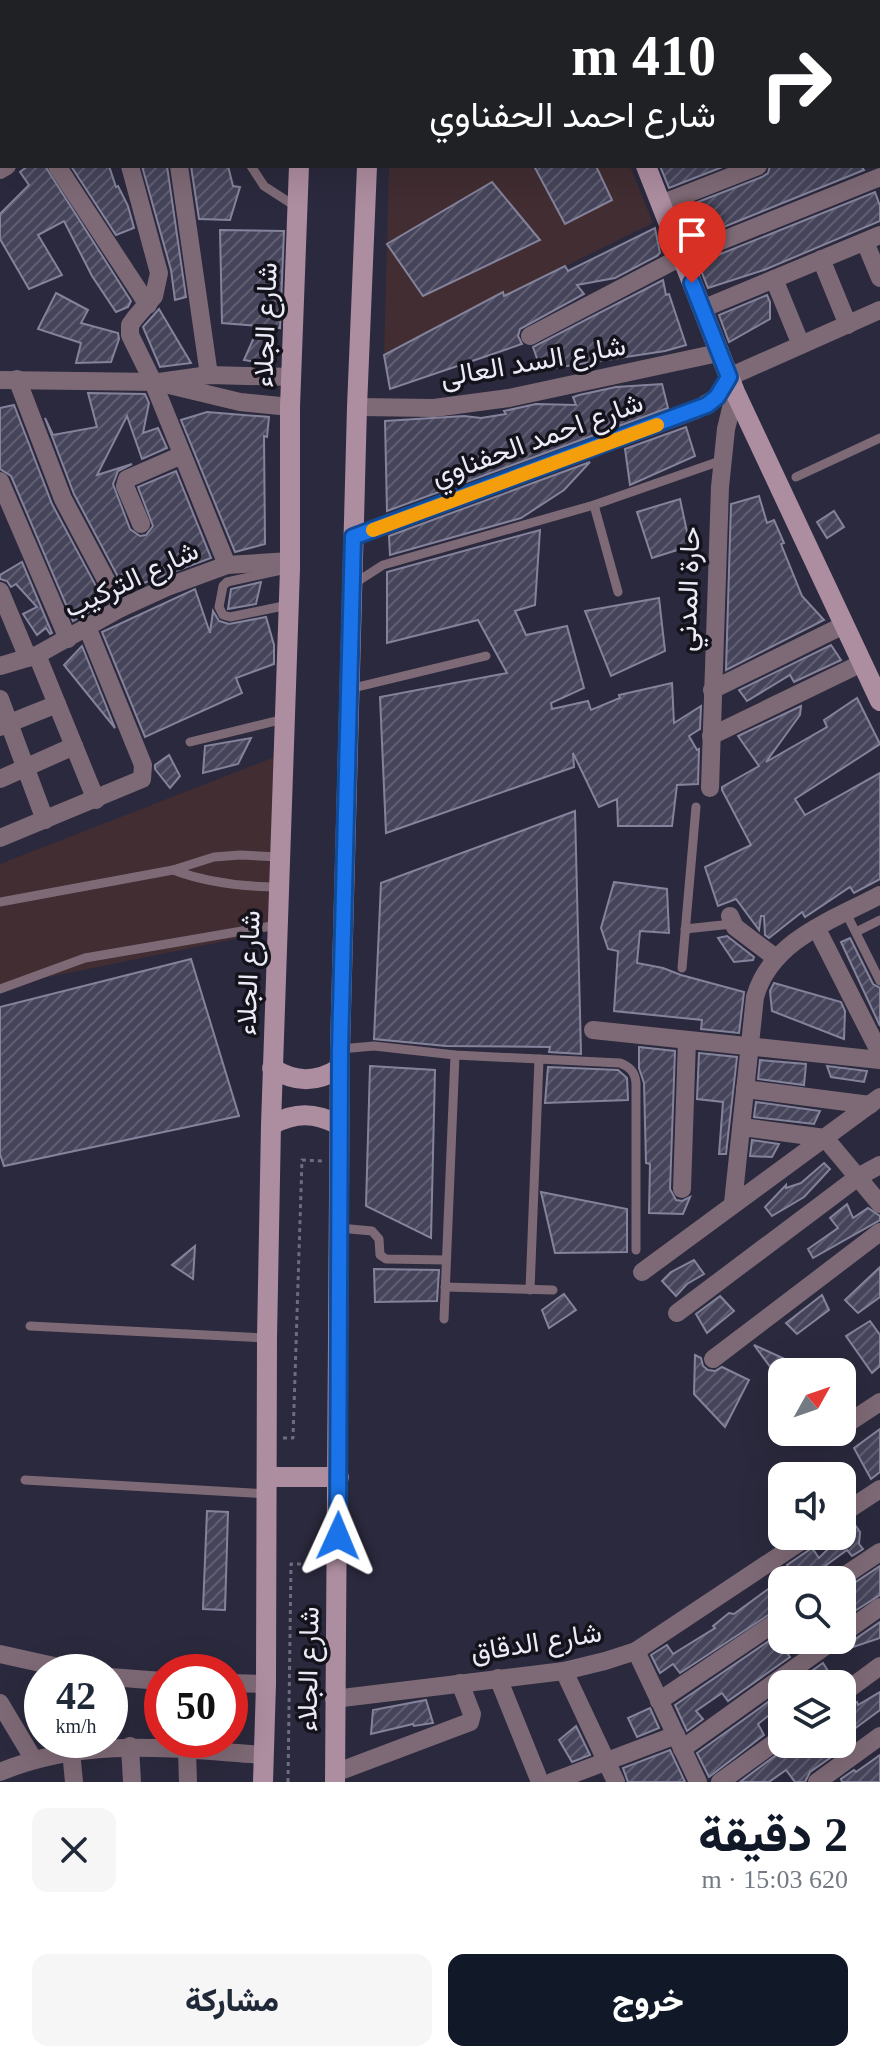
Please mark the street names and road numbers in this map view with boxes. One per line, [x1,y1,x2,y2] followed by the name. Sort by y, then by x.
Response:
[247,262,286,388] street label: شارع الجلاء
[438,329,629,396] street label: شارع السد العالى
[427,386,649,498] street label: شارع احمد الحفناوي
[670,526,713,652] street label: حارة المدني
[59,534,204,626] street label: شارع التركيب
[230,910,269,1036] street label: شارع الجلاء
[291,1606,328,1732] street label: شارع الجلاء
[468,1616,604,1671] street label: شارع الدقاق

